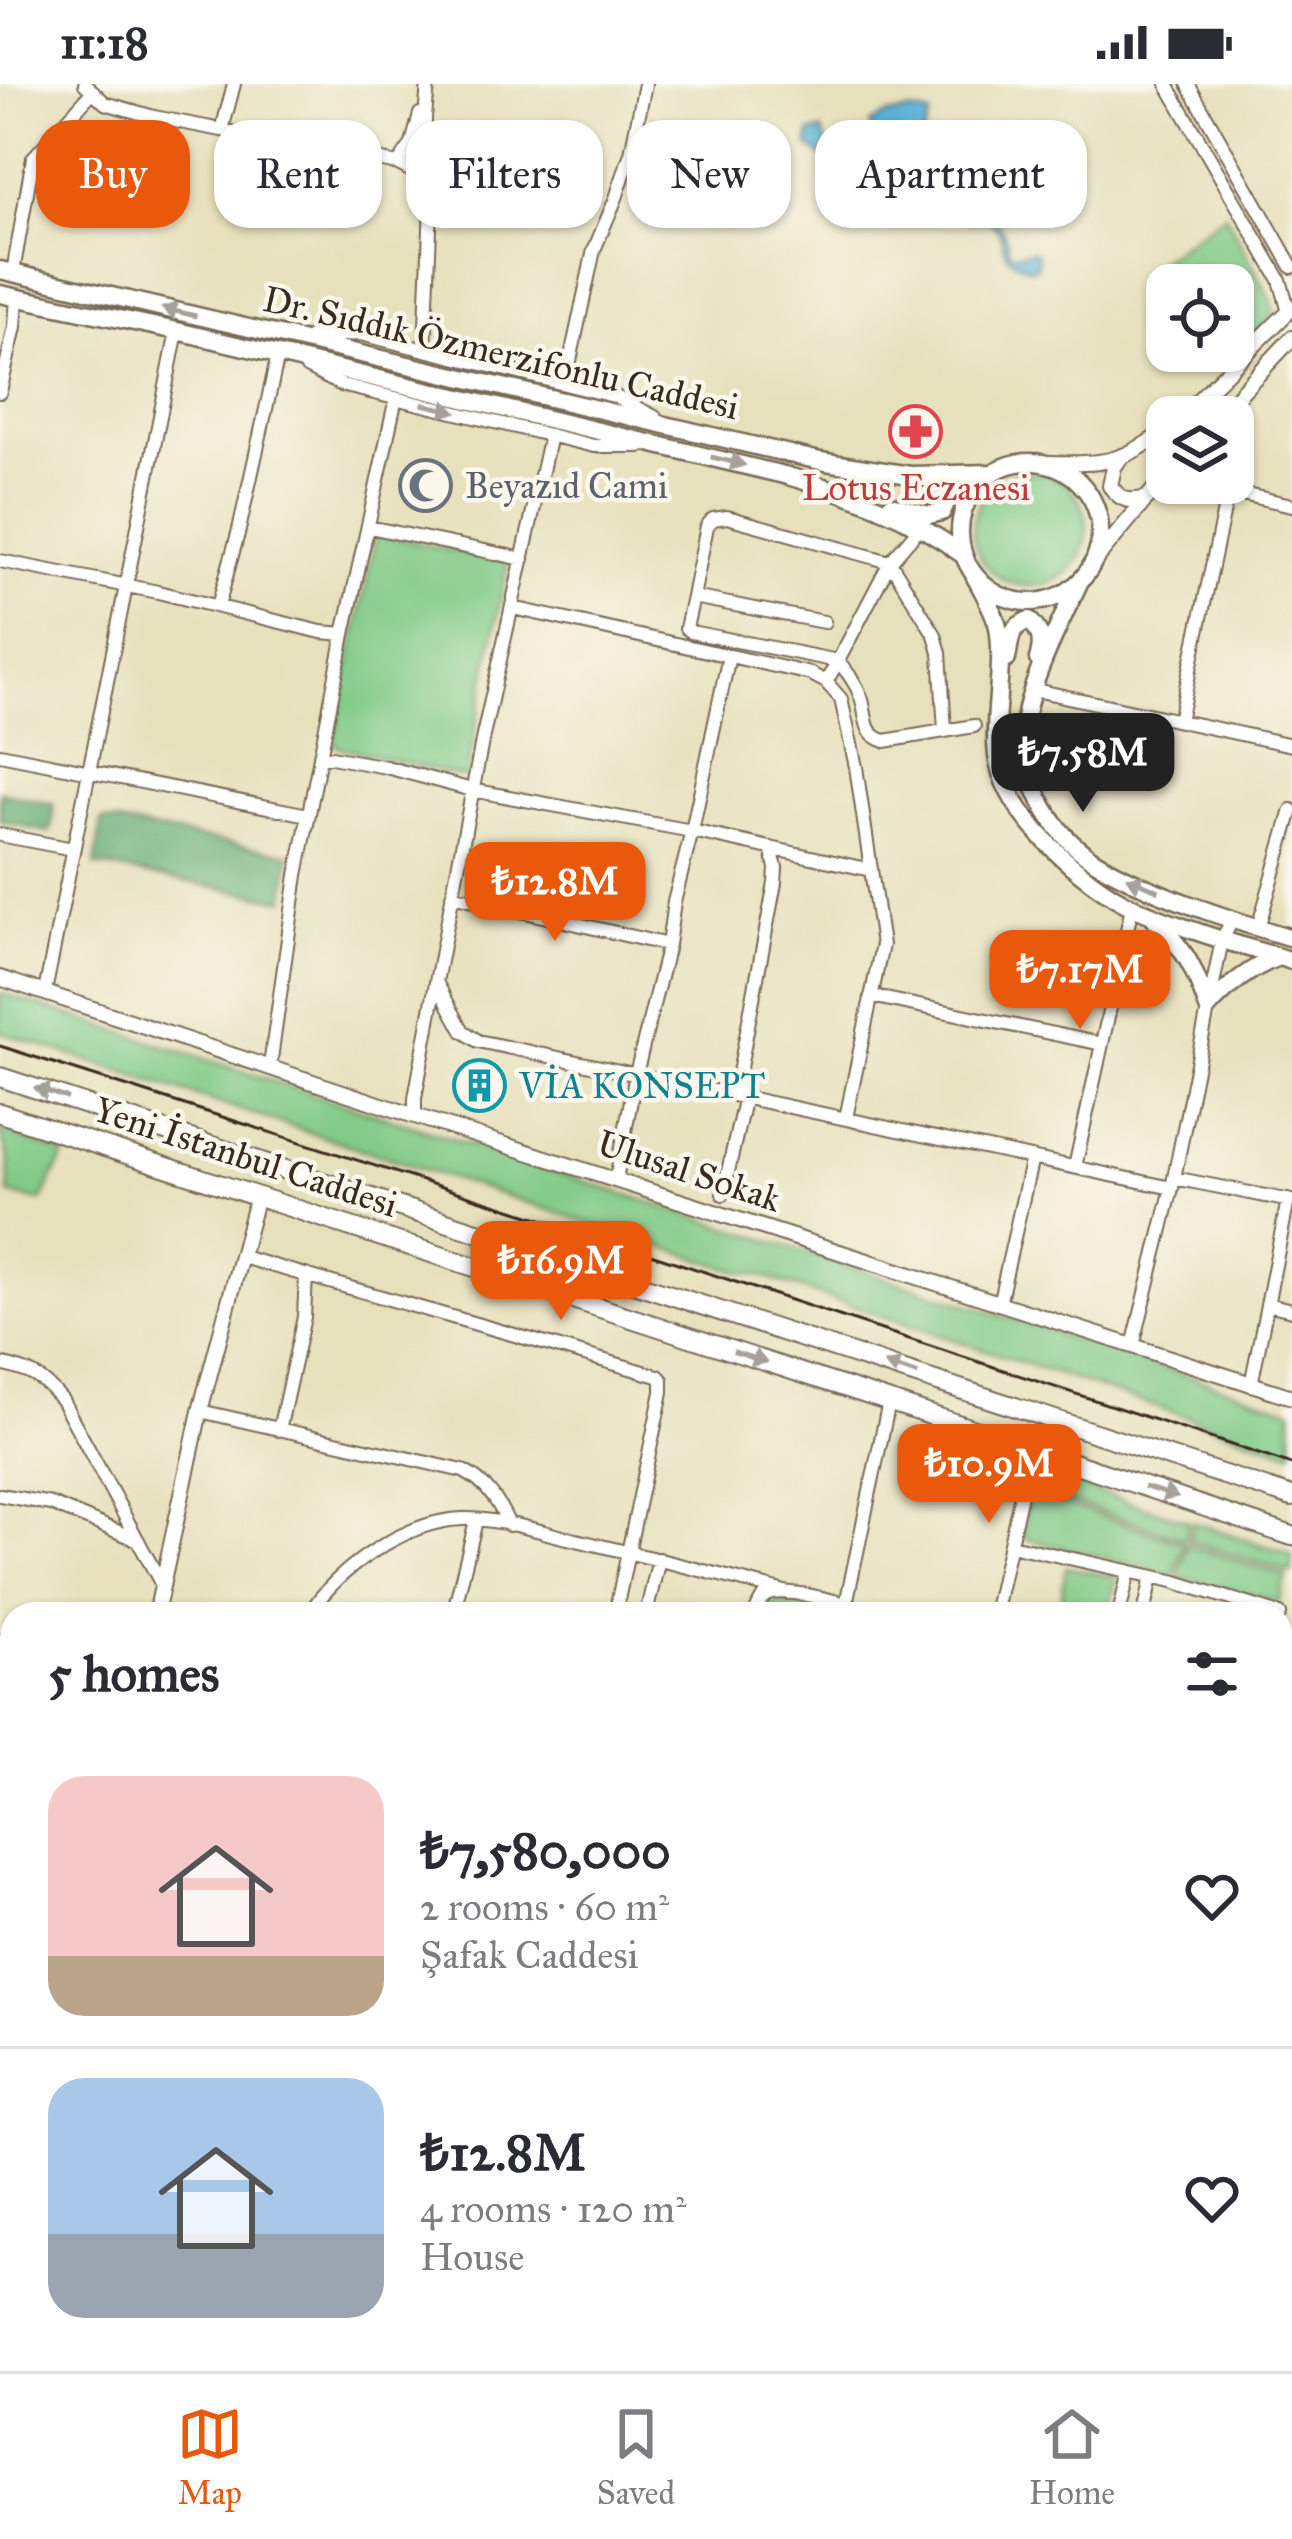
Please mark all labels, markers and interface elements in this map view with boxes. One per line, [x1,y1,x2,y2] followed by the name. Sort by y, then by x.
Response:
[60,15,149,70] text: 11:18
[36,120,190,228] chip: Buy
[214,120,382,228] chip: Rent
[406,120,603,228] chip: Filters
[627,120,791,228] chip: New
[815,120,1087,228] chip: Apartment
[1146,264,1254,504] map controls
[1146,264,1254,372] button: locate
[259,277,743,429] street label: Dr. Sıddık Özmerzifonlu Caddesi
[160,302,197,321] one-way arrow
[1146,396,1254,504] button: layers
[420,400,458,419] one-way arrow
[888,404,944,460] pharmacy icon: Lotus Eczanesi
[709,453,747,472] one-way arrow
[398,458,454,514] mosque icon: Beyazıd Cami
[465,464,668,508] place label: Beyazıd Cami
[802,466,1030,510] place label: Lotus Eczanesi
[985,713,1181,815] pin: ₺7.58M
[1018,728,1148,776] text: ₺7.58M
[457,842,653,944] pin: ₺12.8M
[492,857,618,905] text: ₺12.8M
[1125,873,1160,893] one-way arrow
[982,930,1178,1032] pin: ₺7.17M
[1016,945,1144,993] text: ₺7.17M
[452,1058,508,1114] building icon: VİA KONSEPT
[518,1064,765,1108] place label: VİA KONSEPT
[32,1083,69,1101] one-way arrow
[89,1087,403,1227] street label: Yeni İstanbul Caddesi
[592,1121,787,1221] street label: Ulusal Sokak
[463,1221,659,1323] pin: ₺16.9M
[498,1236,624,1284] text: ₺16.9M
[733,1348,769,1367] one-way arrow
[882,1359,919,1378] one-way arrow
[891,1424,1087,1526] pin: ₺10.9M
[924,1439,1054,1487] text: ₺10.9M
[1143,1484,1179,1503] one-way arrow
[1179,1641,1245,1707] icon: filters
[48,1643,219,1705] text: 5 homes
[420,1820,671,1882] text: ₺7,580,000
[144,1824,288,1968] icon: home
[1179,1863,1245,1929] icon: heart
[420,1883,669,1931] text: 2 rooms · 60 m²
[420,1931,638,1979] text: Şafak Caddesi
[420,2122,586,2184] text: ₺12.8M
[144,2126,288,2270] icon: home
[1179,2165,1245,2231] icon: heart
[420,2185,686,2233] text: 4 rooms · 120 m²
[420,2233,524,2281] text: House
[177,2401,243,2513] tab: Map
[597,2401,675,2513] tab: Saved
[1029,2401,1115,2513] tab: Home

